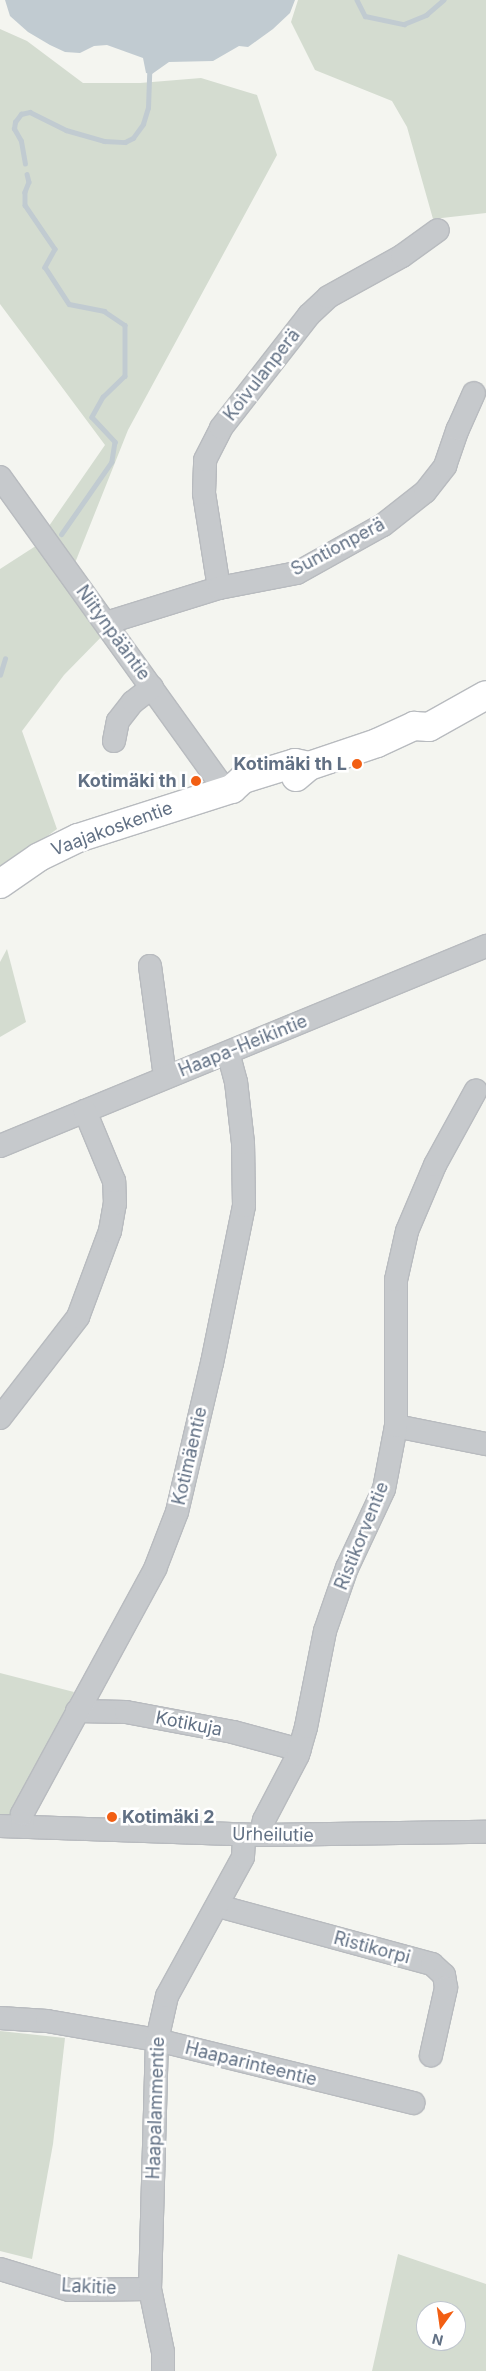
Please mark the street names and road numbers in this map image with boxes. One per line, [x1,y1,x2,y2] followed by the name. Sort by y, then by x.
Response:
[219,325,305,425] street label: Koivulanperä
[288,513,388,581] street label: Suntionperä
[71,581,155,685] street label: Niitynpääntie
[48,797,176,861] street label: Vaajakoskentie
[175,1010,311,1082] street label: Haapa-Heikintie
[168,1405,212,1507] street label: Kotimäentie
[331,1479,393,1593] street label: Ristikorventie
[154,1707,224,1741] street label: Kotikuja
[232,1823,314,1847] street label: Urheilutie
[331,1927,413,1969] street label: Ristikorpi
[143,2036,169,2180] street label: Haapalammentie
[183,2037,319,2091] street label: Haaparinteentie
[61,2275,117,2299] street label: Lakitie

